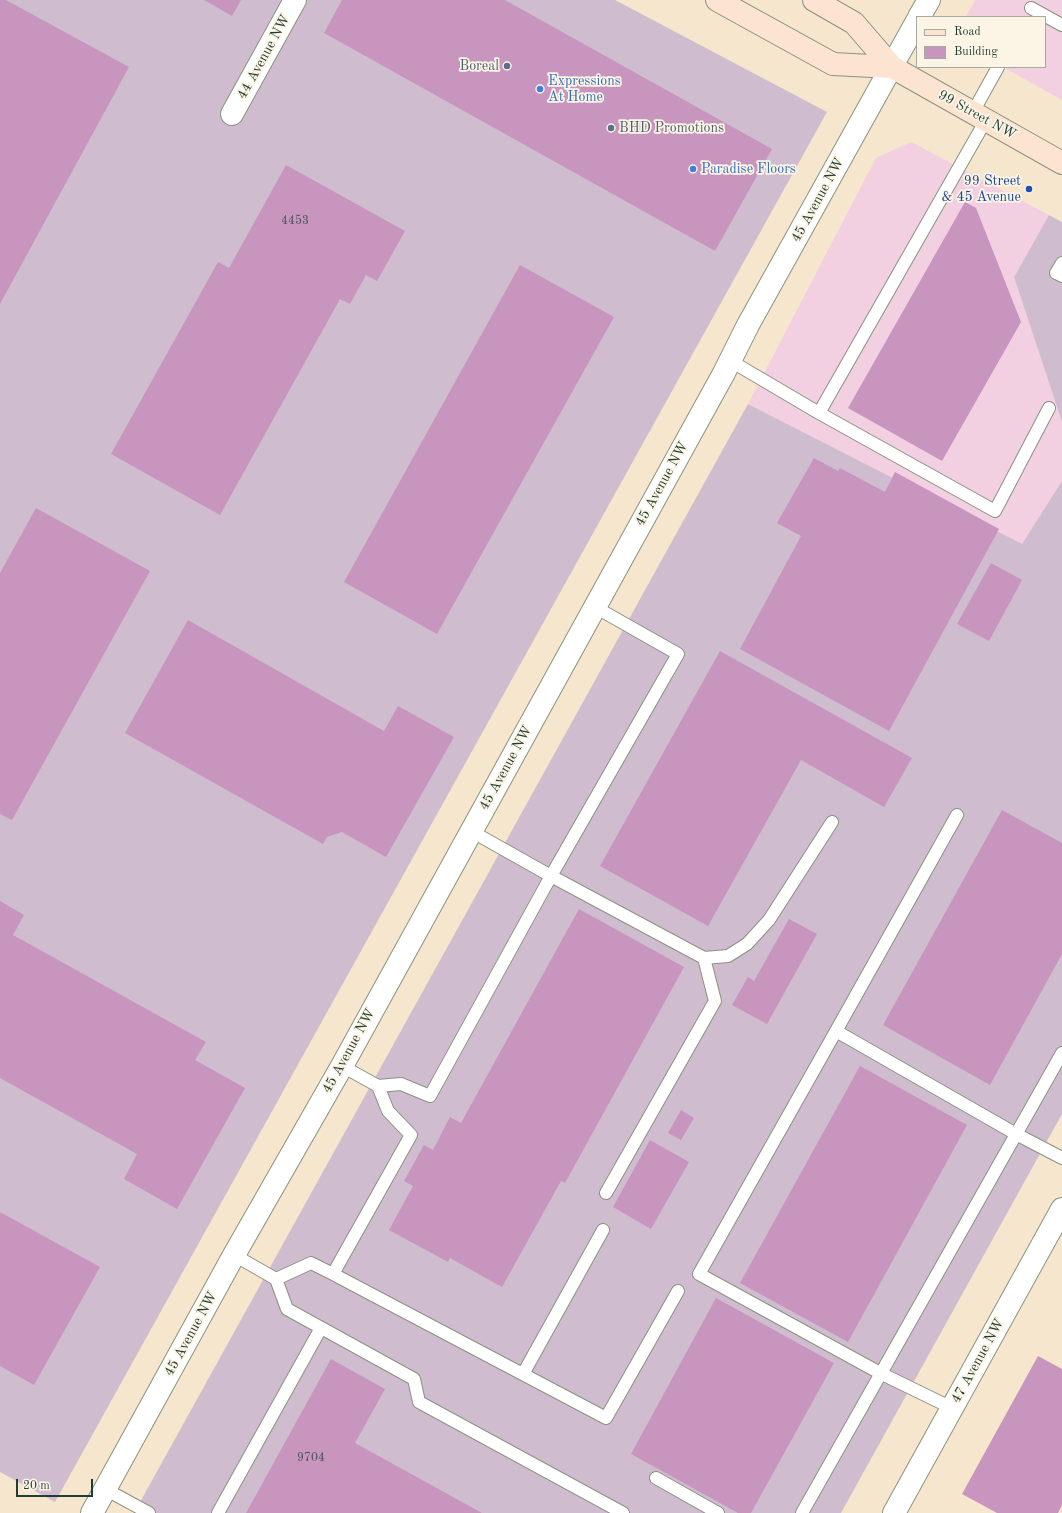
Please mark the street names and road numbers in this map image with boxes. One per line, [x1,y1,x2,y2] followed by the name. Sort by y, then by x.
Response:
[234,12,294,102] street label: 44 Avenue NW
[935,87,1019,143] street label: 99 Street NW
[788,155,848,245] street label: 45 Avenue NW
[632,439,692,529] street label: 45 Avenue NW
[476,723,536,813] street label: 45 Avenue NW
[319,1006,379,1096] street label: 45 Avenue NW
[161,1289,221,1379] street label: 45 Avenue NW
[948,1316,1008,1406] street label: 47 Avenue NW

